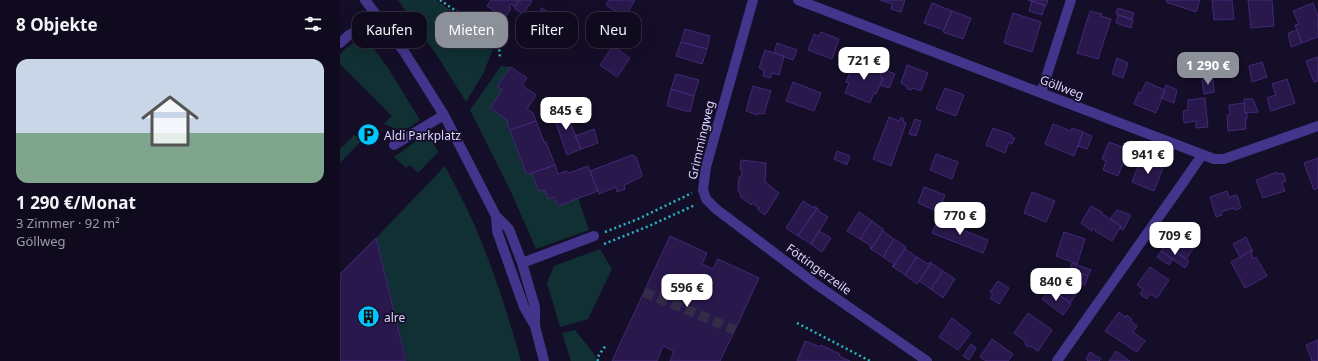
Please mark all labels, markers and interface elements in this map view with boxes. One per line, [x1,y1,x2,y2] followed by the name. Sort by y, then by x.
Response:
[352,12,427,48] chip: Kaufen
[435,12,508,48] chip: Mieten
[516,12,578,48] chip: Filter
[586,12,641,48] chip: Neu
[16,13,98,36] text: 8 Objekte
[302,13,324,35] icon: filters
[836,47,892,81] pin: 721 €
[847,51,881,69] text: 721 €
[1171,52,1245,86] pin: 1 290 €
[1186,56,1230,74] text: 1 290 €
[1038,71,1086,103] street label: Göllweg
[134,85,206,157] icon: home
[538,97,594,131] pin: 845 €
[684,99,718,181] street label: Grimmingweg
[549,101,583,119] text: 845 €
[355,122,381,148] parking icon: Aldi Parkplatz
[384,127,461,144] place label: Aldi Parkplatz
[1120,141,1176,175] pin: 941 €
[1131,145,1165,163] text: 941 €
[16,191,136,214] text: 1 290 €/Monat
[932,202,988,236] pin: 770 €
[943,206,977,224] text: 770 €
[16,214,120,232] text: 3 Zimmer · 92 m²
[1147,222,1203,256] pin: 709 €
[1158,226,1192,244] text: 709 €
[16,232,66,250] text: Göllweg
[783,239,855,299] street label: Föttingerzeile
[1028,268,1084,302] pin: 840 €
[1039,272,1073,290] text: 840 €
[659,274,715,308] pin: 596 €
[670,278,704,296] text: 596 €
[355,304,381,330] building icon: alre
[384,309,406,326] place label: alre

